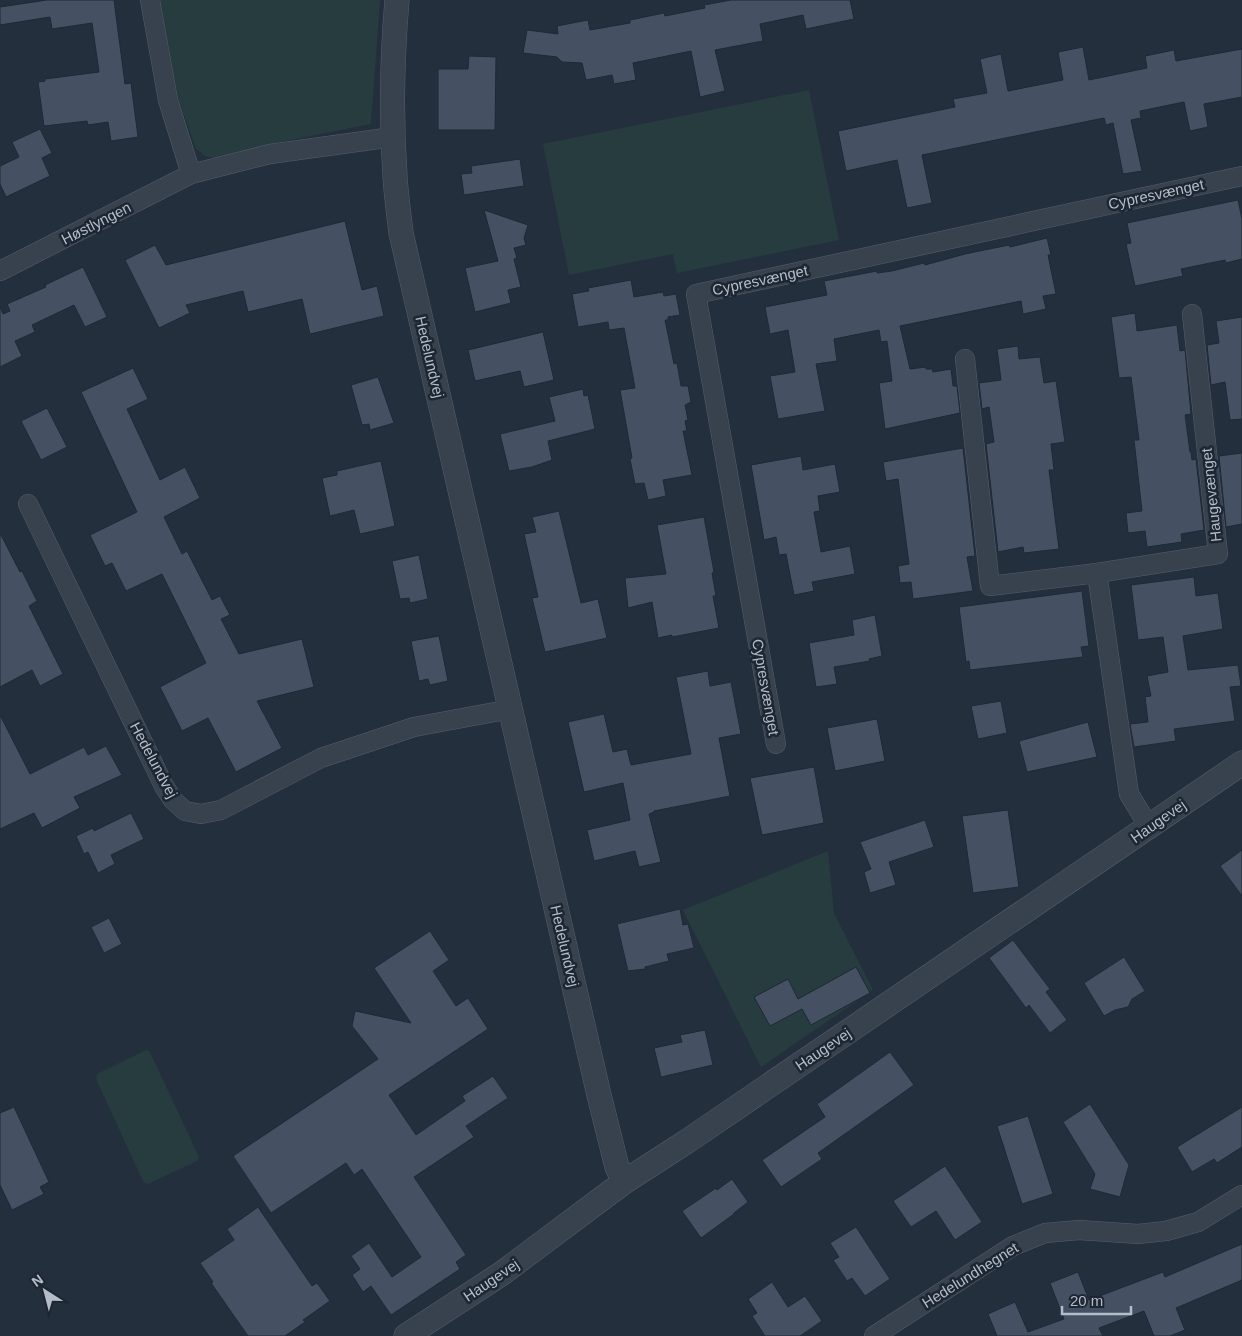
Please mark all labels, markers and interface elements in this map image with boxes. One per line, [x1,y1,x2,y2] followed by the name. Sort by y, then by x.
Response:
[1107,175,1206,212] street label: Cypresvænget
[58,198,134,248] street label: Høstlyngen
[711,261,810,298] street label: Cypresvænget
[412,314,448,400] street label: Hedelundvej
[1198,446,1224,543] street label: Haugevænget
[749,637,783,737] street label: Cypresvænget
[127,719,181,801] street label: Hedelundvej
[1127,796,1189,846] street label: Haugevej
[547,903,583,989] street label: Hedelundvej
[792,1024,854,1074] street label: Haugevej
[919,1238,1022,1311] street label: Hedelundhegnet
[460,1255,522,1305] street label: Haugevej
[20,1266,70,1316] north arrow
[29,1271,46,1290] text: N
[1062,1284,1131,1316] scale bar
[1070,1292,1103,1309] text: 20 m

